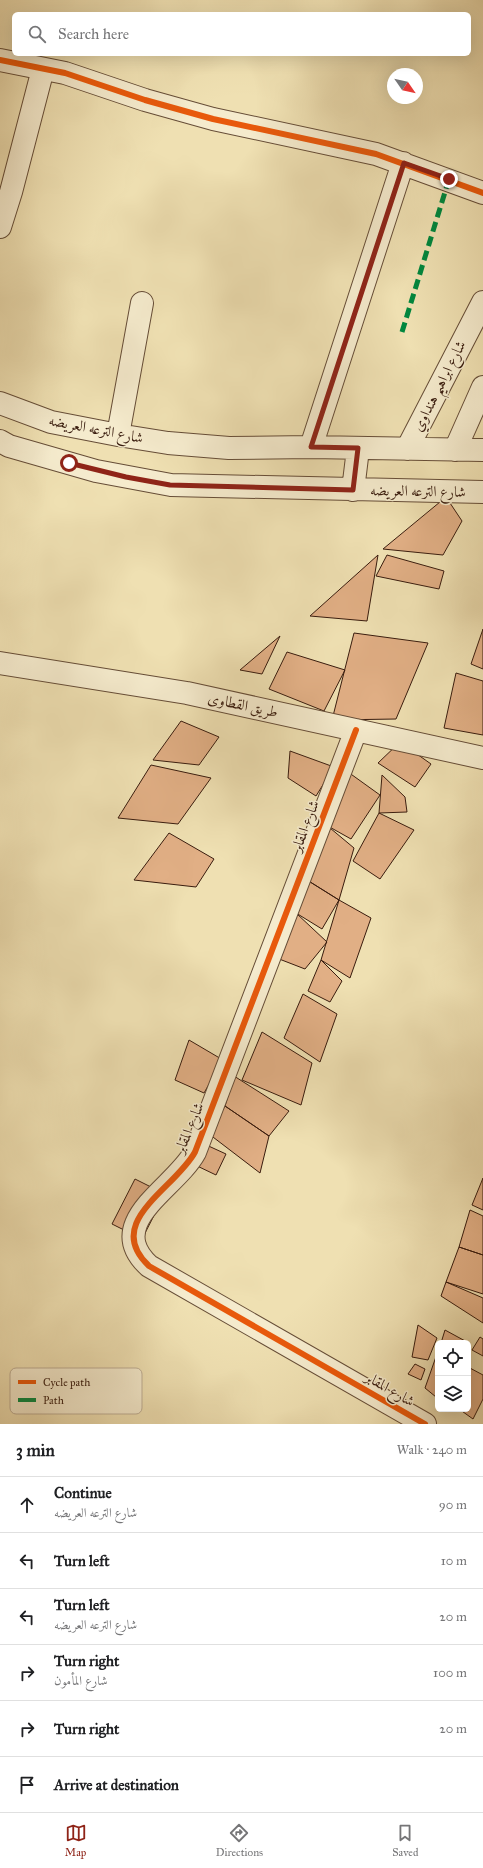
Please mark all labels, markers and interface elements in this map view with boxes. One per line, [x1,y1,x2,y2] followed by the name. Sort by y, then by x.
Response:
[12,12,471,56] search box
[26,23,48,45] icon: search
[58,25,129,43] text: Search here
[387,68,423,104] north arrow
[440,170,458,188] route end
[408,338,475,437] street label: شارع ابراهيم هنداوي
[46,411,145,451] street label: شارع الترعه العريضه
[60,454,78,472] route start
[370,481,466,505] street label: شارع الترعه العريضه
[206,689,280,722] street label: طريق القطاوى
[286,798,327,858] street label: شارع المقابر
[169,1100,212,1160] street label: شارع المقابر
[435,1340,471,1412] map controls
[435,1340,471,1376] button: locate
[358,1367,418,1414] street label: شارع المقابر
[10,1368,142,1414] legend
[43,1376,90,1389] text: Cycle path
[435,1376,471,1412] button: layers
[43,1394,64,1407] text: Path
[16,1440,55,1461] text: 3 min
[397,1442,467,1458] text: Walk · 240 m
[54,1484,112,1502] text: Continue
[16,1494,38,1516] icon: ahead
[439,1497,467,1513] text: 90 m
[54,1505,137,1521] text: شارع الترعه العريضه
[16,1550,38,1572] icon: left
[54,1552,110,1570] text: Turn left
[441,1553,467,1569] text: 10 m
[54,1596,110,1614] text: Turn left
[16,1606,38,1628] icon: left
[439,1609,467,1625] text: 20 m
[54,1617,137,1633] text: شارع الترعه العريضه
[54,1652,119,1670] text: Turn right
[16,1662,38,1684] icon: right
[433,1665,467,1681] text: 100 m
[54,1673,108,1689] text: شارع المأمون
[16,1718,38,1740] icon: right
[54,1720,119,1738] text: Turn right
[439,1721,467,1737] text: 20 m
[16,1774,38,1796] icon: arrive
[54,1776,179,1794] text: Arrive at destination
[65,1822,87,1859] tab: Map
[216,1822,263,1859] tab: Directions
[392,1822,418,1859] tab: Saved

